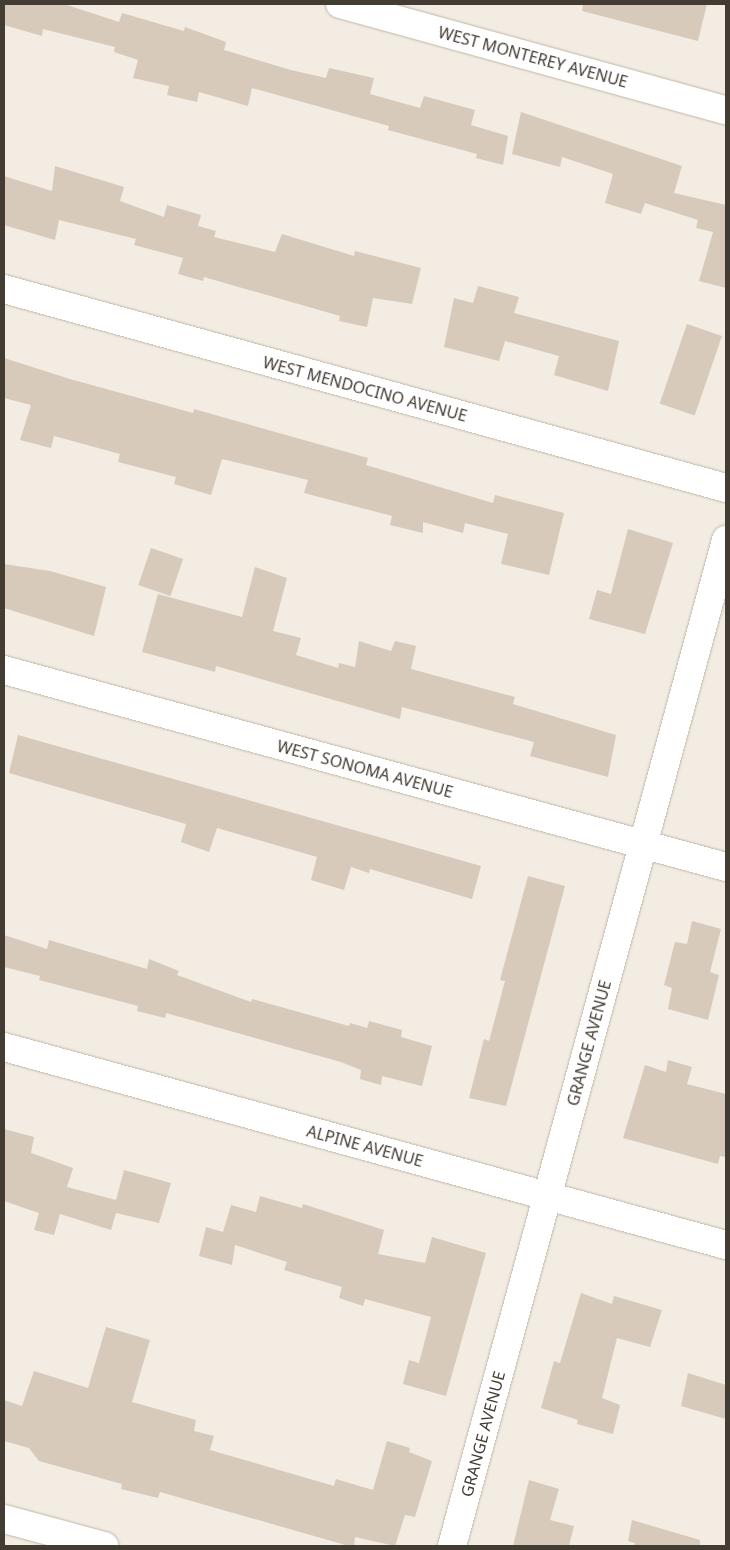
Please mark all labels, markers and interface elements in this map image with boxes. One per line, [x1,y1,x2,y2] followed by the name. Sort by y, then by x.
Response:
[436,22,630,92] street label: WEST MONTEREY AVENUE
[261,352,469,426] street label: WEST MENDOCINO AVENUE
[275,736,455,802] street label: WEST SONOMA AVENUE
[563,978,615,1108] street label: GRANGE AVENUE
[305,1121,425,1171] street label: ALPINE AVENUE
[457,1369,509,1499] street label: GRANGE AVENUE

